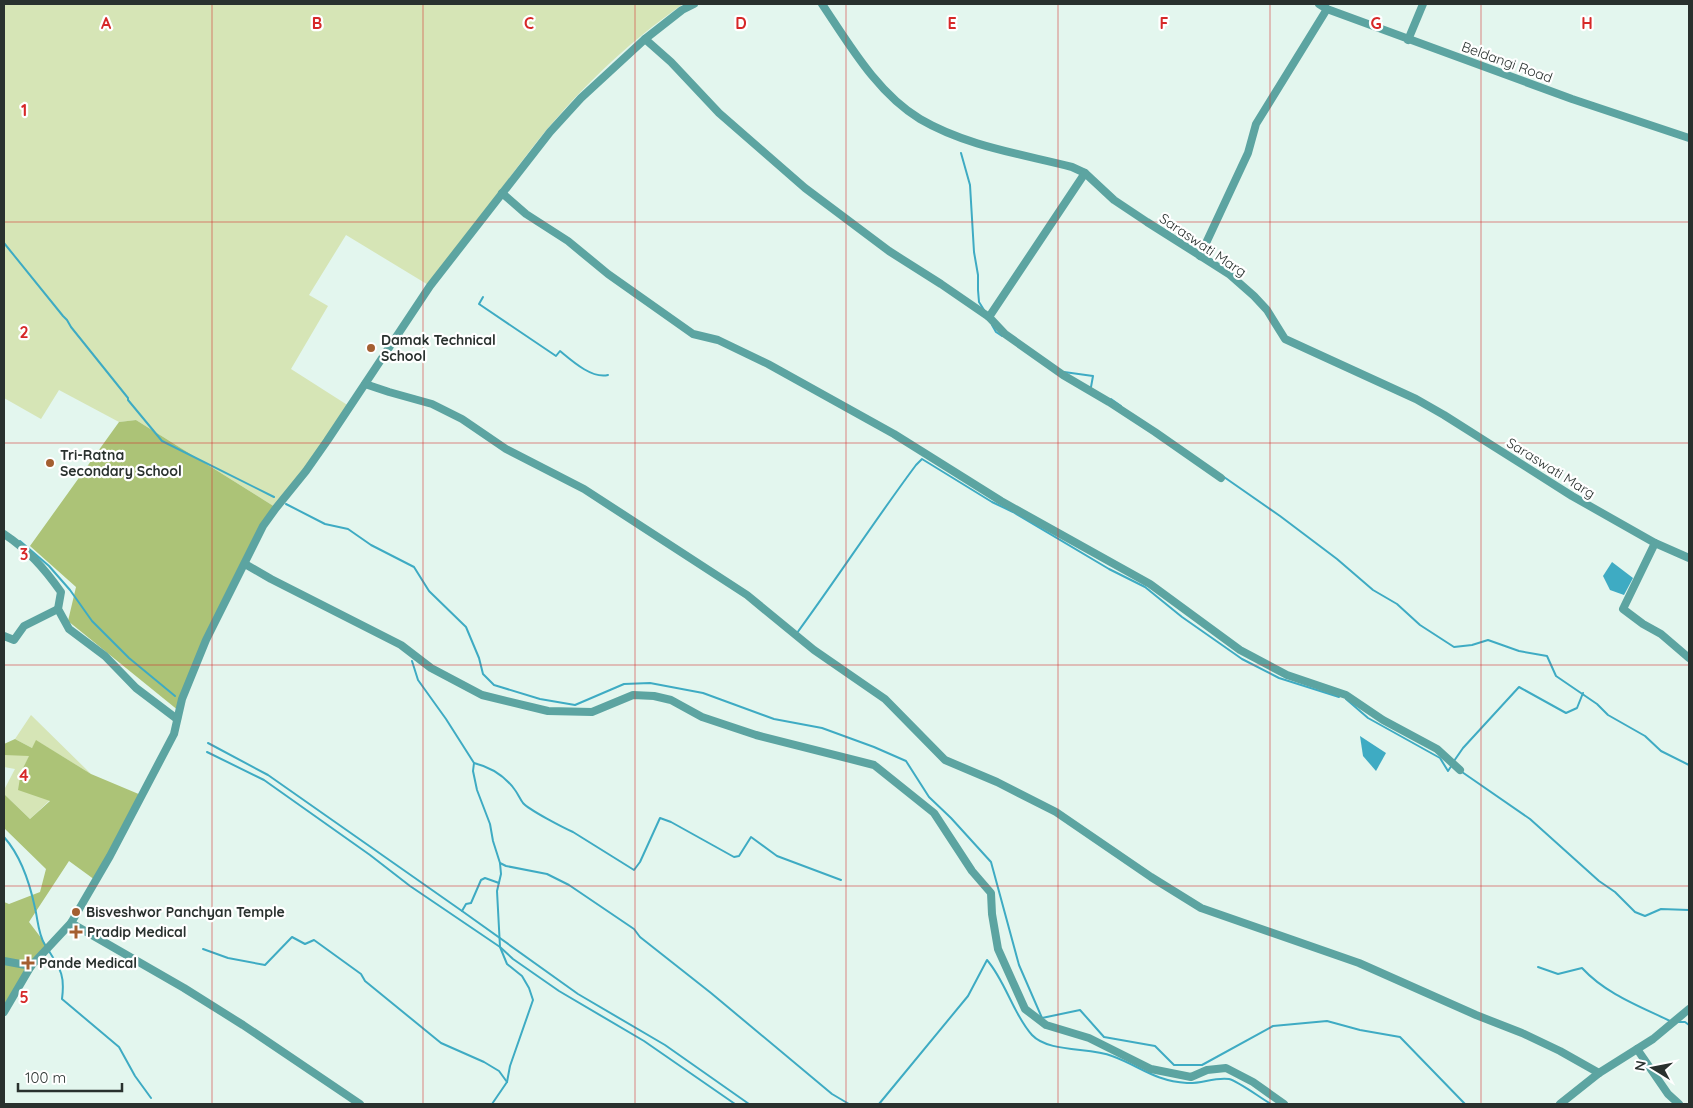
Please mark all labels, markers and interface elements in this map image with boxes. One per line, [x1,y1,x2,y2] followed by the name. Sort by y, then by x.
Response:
[101,13,112,33] text: A
[312,13,322,33] text: B
[524,13,534,33] text: C
[735,13,747,33] text: D
[947,13,957,33] text: E
[1160,13,1169,33] text: F
[1370,13,1382,33] text: G
[1581,13,1593,33] text: H
[1459,37,1555,87] street label: Beldangi Road
[21,100,27,120] text: 1
[1156,209,1250,281] street label: Saraswati Marg
[19,322,29,342] text: 2
[381,331,496,365] place label: Damak Technical School
[365,342,377,354] marker: Damak Technical School
[1503,434,1599,502] street label: Saraswati Marg
[60,446,182,480] place label: Tri-Ratna Secondary School
[44,457,56,469] marker: Tri-Ratna Secondary School
[20,544,28,564] text: 3
[19,765,29,785] text: 4
[86,903,285,921] place label: Bisveshwor Panchyan Temple
[70,906,82,918] marker: Bisveshwor Panchyan Temple
[87,923,187,941] place label: Pradip Medical
[69,925,83,939] marker: Pradip Medical
[39,954,137,972] place label: Pande Medical
[21,956,35,970] marker: Pande Medical
[19,987,29,1007] text: 5
[1628,1043,1678,1093] north arrow
[1630,1059,1650,1072] text: N
[18,1060,121,1092] scale bar
[25,1068,66,1087] text: 100 m

